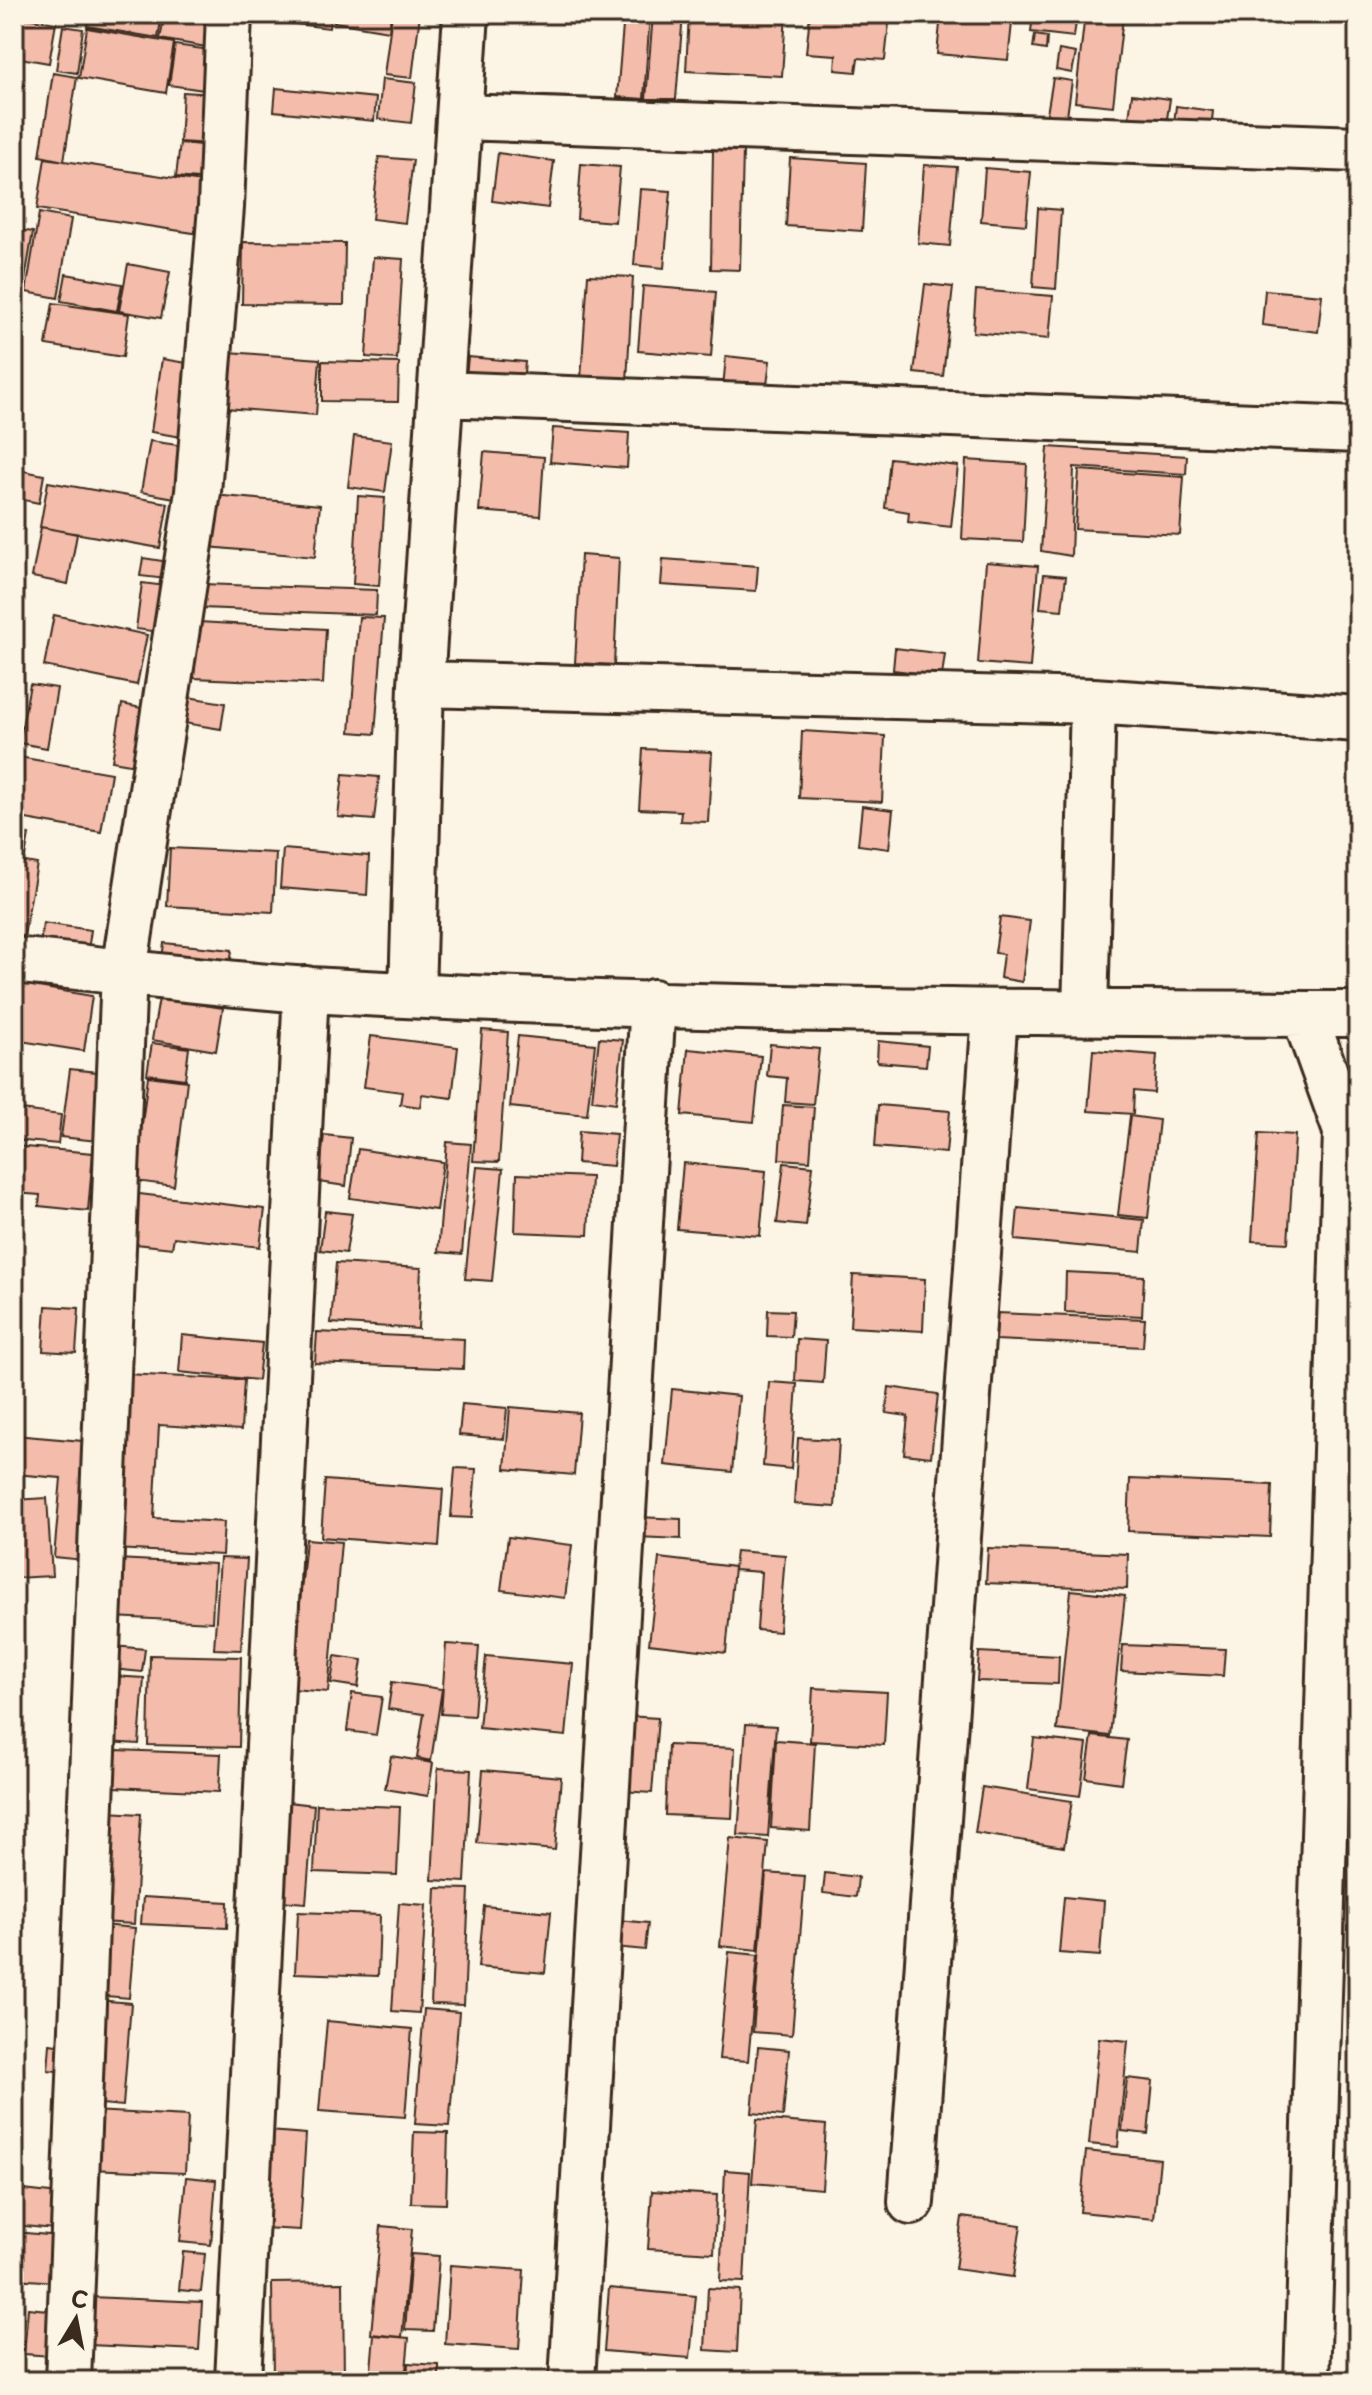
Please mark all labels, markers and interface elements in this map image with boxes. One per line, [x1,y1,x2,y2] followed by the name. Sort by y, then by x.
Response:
[36,2279,116,2359] north arrow
[69,2280,91,2316] text: С

